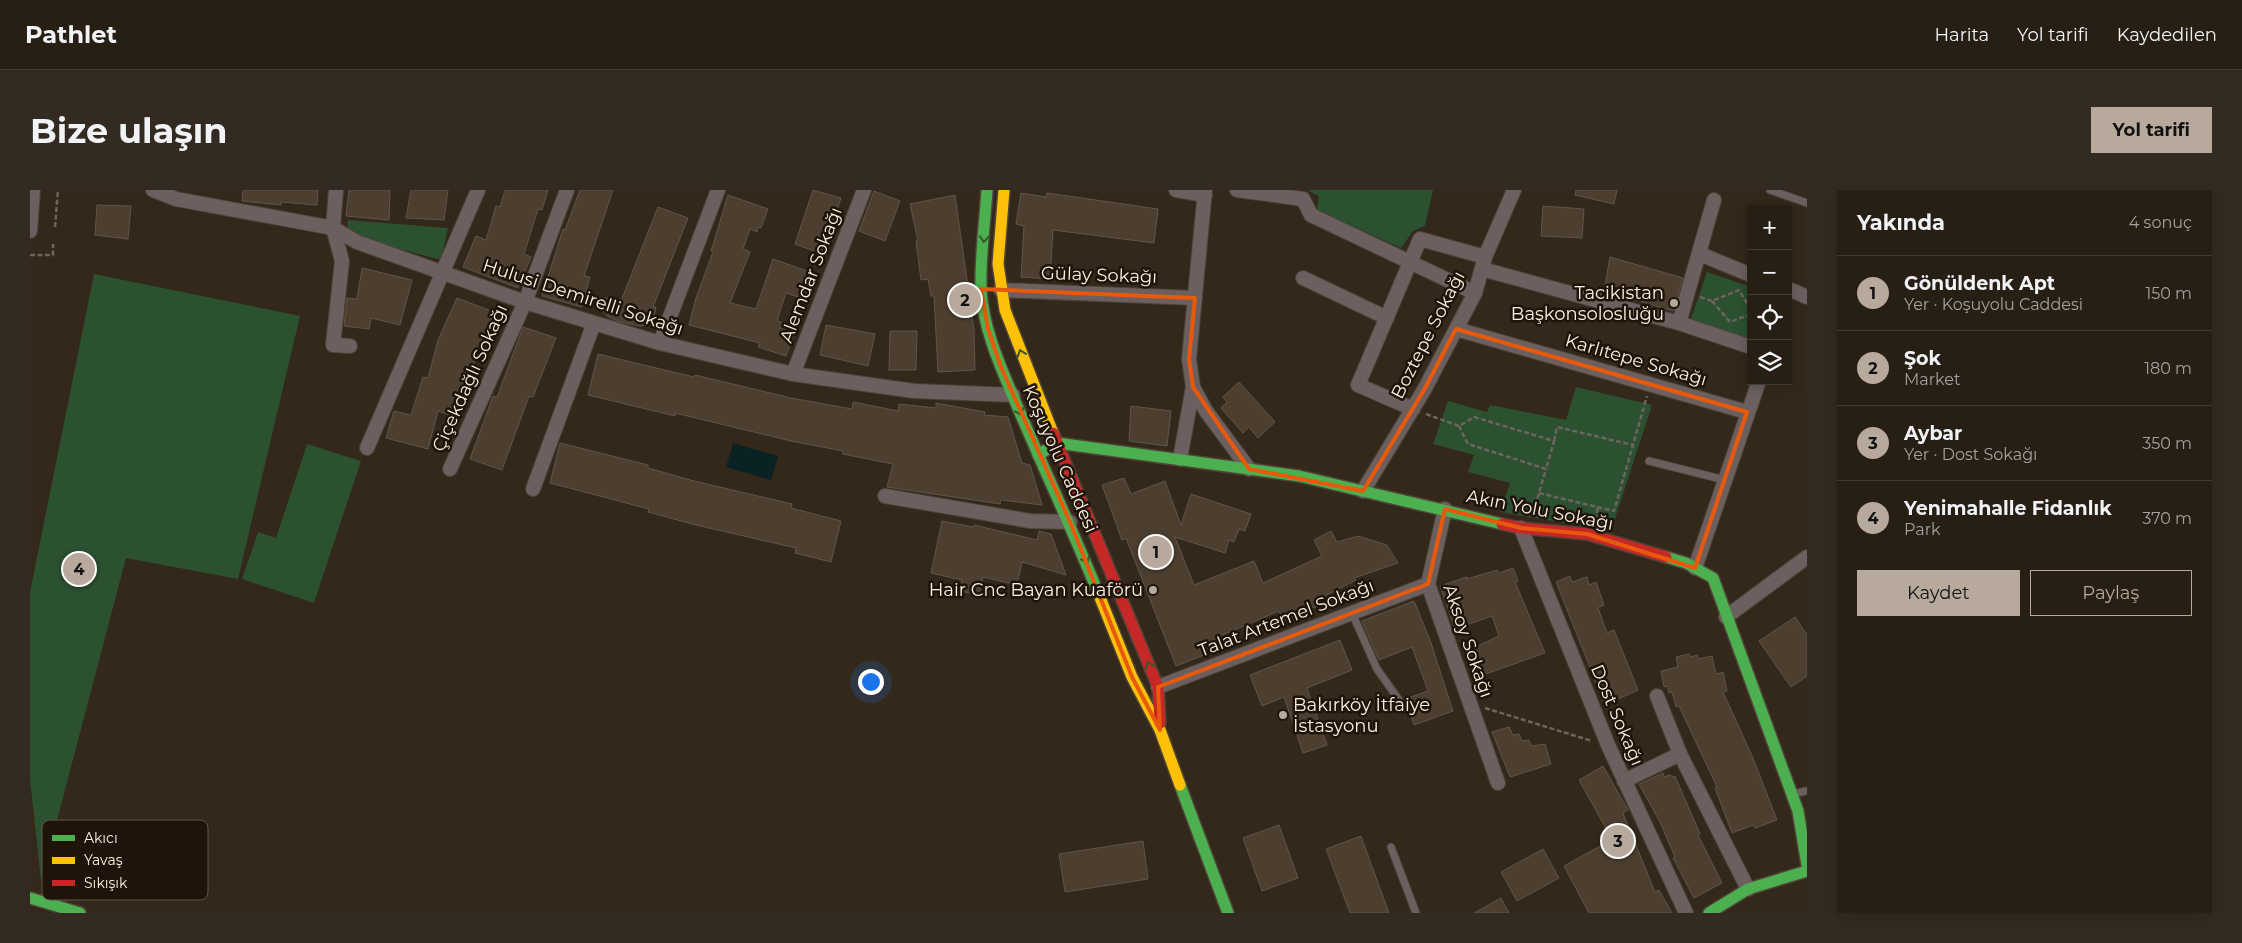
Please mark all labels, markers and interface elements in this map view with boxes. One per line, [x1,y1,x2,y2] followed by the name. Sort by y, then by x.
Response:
[25,20,117,49] text: Pathlet
[1934,24,1989,46] text: Harita
[2017,24,2089,46] text: Yol tarifi
[2117,24,2217,46] text: Kaydedilen
[2091,107,2212,153] button: Yol tarifi
[30,109,228,152] text: Bize ulaşın
[775,204,847,346] street label: Alemdar Sokağı
[1747,205,1792,385] map controls
[1747,205,1792,250] button: +
[1857,210,1945,235] text: Yakında
[2129,213,2192,232] text: 4 sonuç
[978,235,989,243] one-way arrow
[1747,250,1792,295] button: −
[480,254,686,340] street label: Hulusi Demirelli Sokağı
[1040,262,1158,288] street label: Gülay Sokağı
[1386,268,1470,402] street label: Boztepe Sokağı
[1904,272,2055,295] text: Gönüldenk Apt
[949,281,981,319] pin: 2
[1511,282,1664,325] place label: Tacikistan Başkonsolosluğu
[1870,284,1876,303] text: 1
[2145,284,2192,303] text: 150 m
[1747,295,1792,340] button: locate
[1904,295,2083,314] text: Yer · Koşuyolu Caddesi
[1668,297,1680,309] marker: Tacikistan Başkonsolosluğu
[428,301,512,455] street label: Çiçekdağlı Sokağı
[1563,329,1709,391] street label: Karlıtepe Sokağı
[1747,340,1792,385] button: layers
[1904,347,1941,370] text: Şok
[1017,349,1027,358] one-way arrow
[1868,359,1878,378] text: 2
[2144,359,2192,378] text: 180 m
[1904,370,1960,389] text: Market
[1018,382,1102,536] street label: Koşuyolu Caddesi
[1013,407,1024,416] one-way arrow
[1904,422,1962,445] text: Aybar
[1868,434,1878,453] text: 3
[2142,434,2192,453] text: 350 m
[1904,445,2037,464] text: Yer · Dost Sokağı
[1465,485,1615,535] street label: Akın Yolu Sokağı
[1904,497,2112,520] text: Yenimahalle Fidanlık
[1867,509,1879,528] text: 4
[2142,509,2192,528] text: 370 m
[1904,520,1941,539] text: Park
[1140,533,1172,571] pin: 1
[63,550,95,588] pin: 4
[1080,556,1090,564] one-way arrow
[1857,570,2020,616] button: Kaydet
[2030,570,2192,616] button: Paylaş
[1195,574,1377,662] street label: Talat Artemel Sokağı
[929,579,1143,601] place label: Hair Cnc Bayan Kuaförü
[1438,581,1498,701] street label: Aksoy Sokağı
[1147,584,1159,596] marker: Hair Cnc Bayan Kuaförü
[1586,661,1648,769] street label: Dost Sokağı
[1144,662,1154,670] one-way arrow
[858,669,884,695] your location
[1293,694,1430,737] place label: Bakırköy İtfaiye İstasyonu
[1277,709,1289,721] marker: Bakırköy İtfaiye İstasyonu
[42,820,208,900] legend
[1602,822,1634,860] pin: 3
[84,829,118,847] text: Akıcı
[84,851,123,869] text: Yavaş
[84,874,128,892] text: Sıkışık

